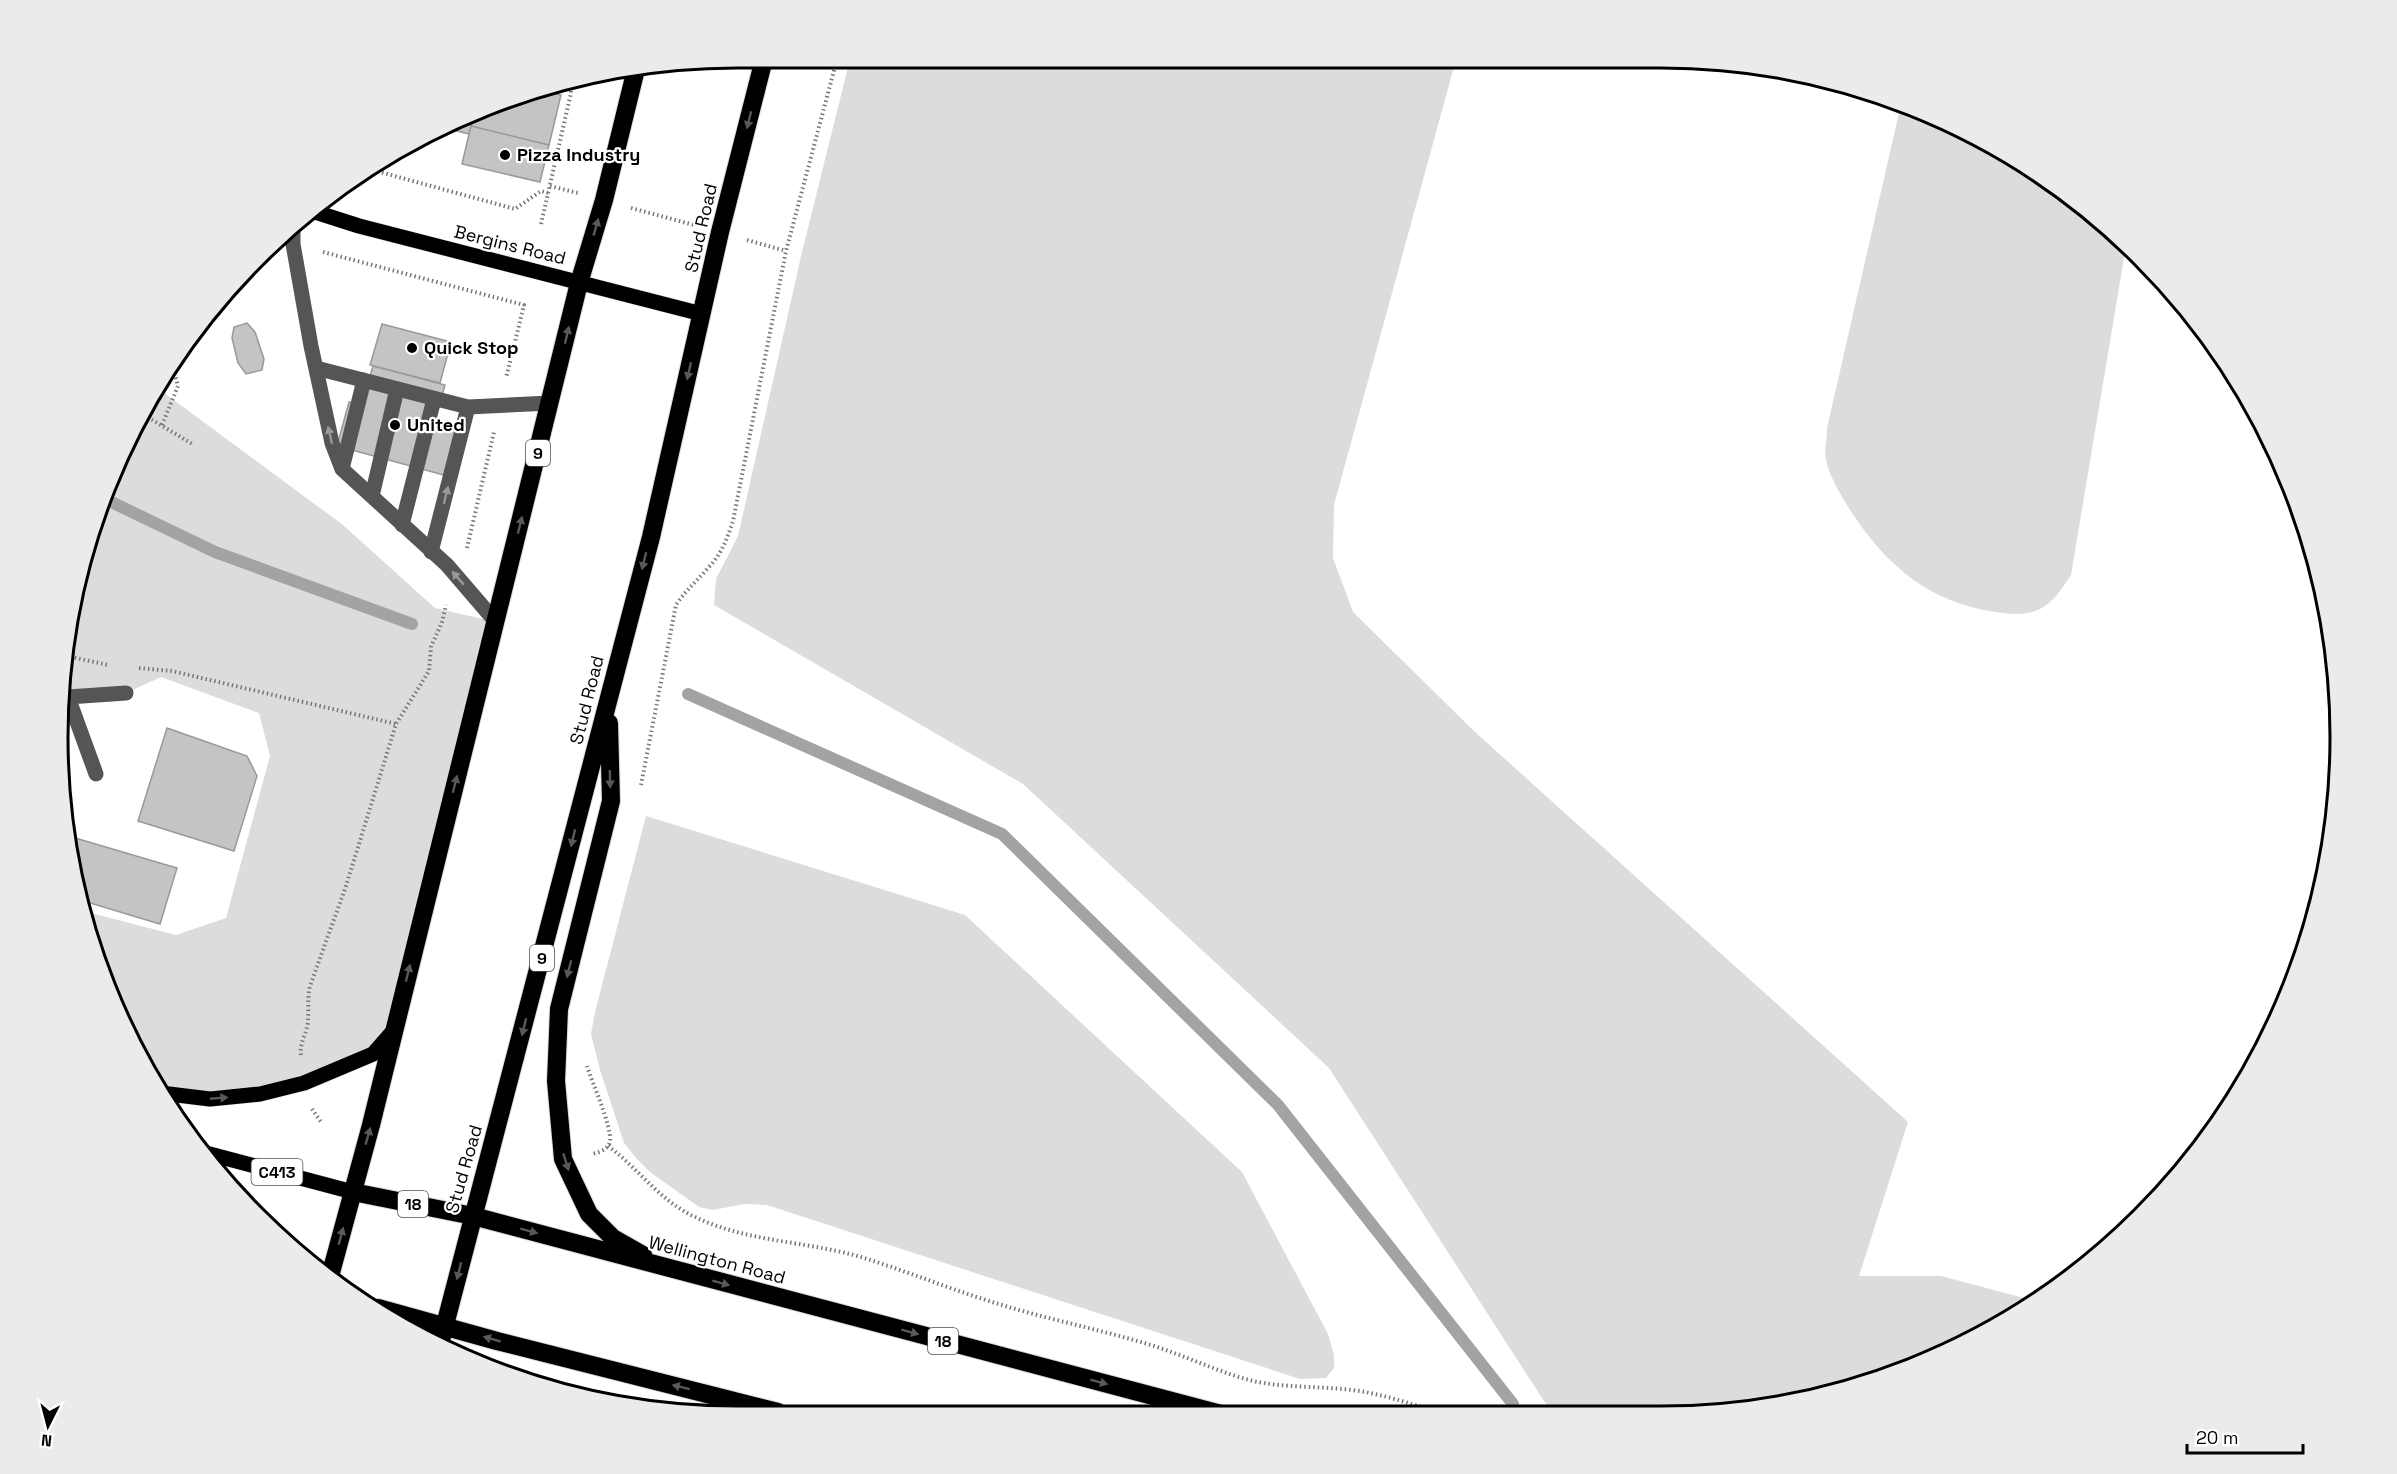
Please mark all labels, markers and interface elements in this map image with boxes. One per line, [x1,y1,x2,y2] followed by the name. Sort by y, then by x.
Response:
[743,110,753,129] one-way arrow
[517,143,640,166] place label: Pizza Industry
[498,148,512,162] marker: Pizza Industry
[679,181,722,275] street label: Stud Road
[592,218,601,236] one-way arrow
[452,220,568,270] street label: Bergins Road
[562,326,572,345] one-way arrow
[424,336,519,359] place label: Quick Stop
[405,341,419,355] marker: Quick Stop
[684,362,694,380] one-way arrow
[407,413,465,436] place label: United
[388,418,402,432] marker: United
[325,426,335,445] one-way arrow
[526,440,550,466] road number: 9
[441,486,451,504] one-way arrow
[516,516,526,534] one-way arrow
[639,551,649,570] one-way arrow
[452,571,465,586] one-way arrow
[564,653,609,747] street label: Stud Road
[605,770,615,789] one-way arrow
[451,775,461,793] one-way arrow
[568,829,577,847] one-way arrow
[530,945,554,971] road number: 9
[564,960,574,978] one-way arrow
[403,964,413,982] one-way arrow
[519,1017,529,1036] one-way arrow
[210,1093,229,1102] one-way arrow
[440,1122,487,1216] street label: Stud Road
[364,1127,374,1145] one-way arrow
[562,1153,571,1171] one-way arrow
[252,1159,302,1185] road number: C413
[398,1191,428,1217] road number: 18
[337,1227,346,1245] one-way arrow
[520,1227,538,1236] one-way arrow
[646,1230,788,1289] street label: Wellington Road
[453,1262,463,1280] one-way arrow
[712,1279,731,1289] one-way arrow
[901,1328,919,1338] one-way arrow
[928,1328,958,1354] road number: 18
[483,1334,501,1343] one-way arrow
[1090,1377,1108,1387] one-way arrow
[672,1382,690,1392] one-way arrow
[18,1396,78,1456] north arrow
[2187,1417,2302,1455] scale bar
[2196,1426,2239,1449] text: 20 m
[40,1429,53,1451] text: N

